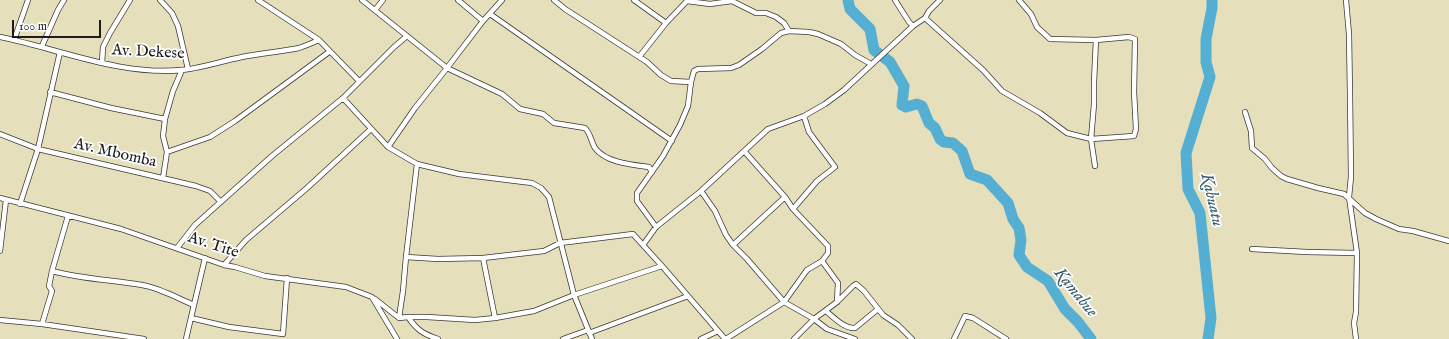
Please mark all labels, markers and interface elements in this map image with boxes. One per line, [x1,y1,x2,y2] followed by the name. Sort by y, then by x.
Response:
[14,12,103,38] scale bar
[19,19,47,34] text: 100 m
[111,42,185,64] street label: Av. Dekese
[72,135,158,173] street label: Av. Mbomba
[1195,171,1227,229] water label: Kabuatu
[185,229,241,263] street label: Av. Tite
[1049,264,1101,322] water label: Kamabue

